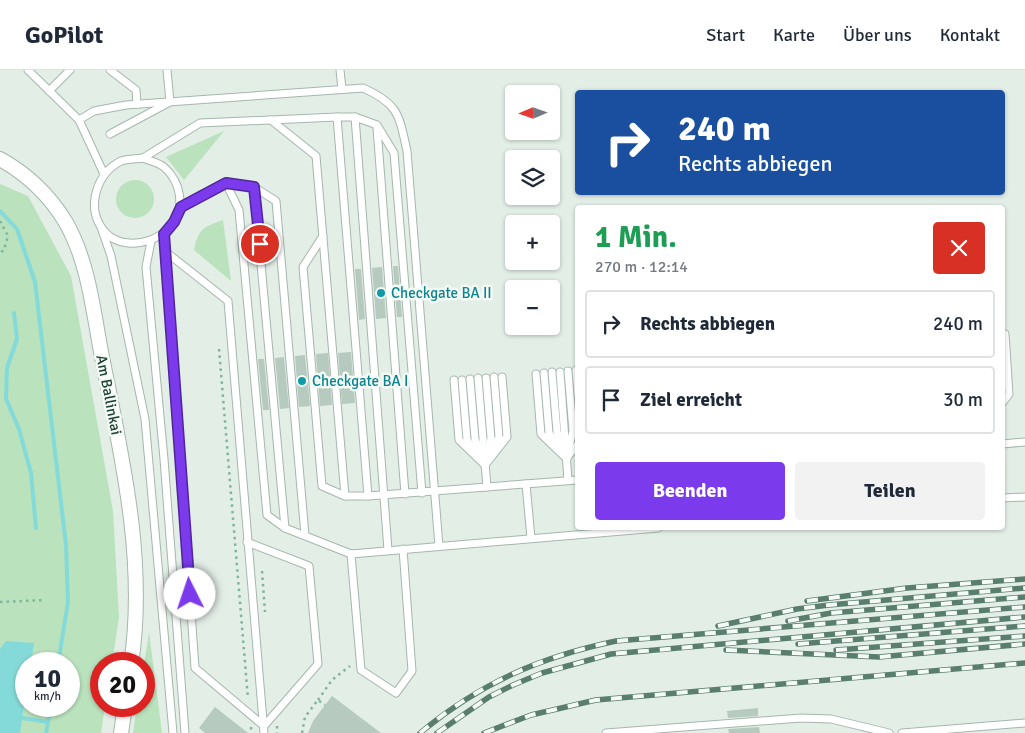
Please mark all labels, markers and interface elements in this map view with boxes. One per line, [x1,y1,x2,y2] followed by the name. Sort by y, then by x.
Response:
[25,20,103,50] text: GoPilot
[706,24,745,46] text: Start
[773,24,815,46] text: Karte
[843,24,912,46] text: Über uns
[940,24,1000,46] text: Kontakt
[505,85,560,140] north arrow
[505,85,560,335] map controls
[678,107,771,150] text: 240 m
[595,110,660,175] icon: right
[505,150,560,205] button: layers
[678,150,832,177] text: Rechts abbiegen
[505,215,560,270] button: +
[595,219,677,256] text: 1 Min.
[933,222,985,274] button: close
[239,223,281,265] pin
[246,230,274,258] icon: arrive
[595,257,688,277] text: 270 m · 12:14
[505,280,560,335] button: −
[391,284,492,302] place label: Checkgate BA II
[375,287,387,299] marker: Checkgate BA II
[597,310,625,338] icon: right
[640,312,775,336] text: Rechts abbiegen
[933,312,983,336] text: 240 m
[92,353,126,437] street label: Am Ballinkai
[312,372,408,390] place label: Checkgate BA I
[296,375,308,387] marker: Checkgate BA I
[597,386,625,414] icon: arrive
[640,388,742,412] text: Ziel erreicht
[943,388,983,412] text: 30 m
[595,462,785,520] button: Beenden
[795,462,985,520] button: Teilen
[163,567,215,619] position arrow
[90,652,155,717] speed limit sign: 20
[34,663,61,694] text: 10
[34,689,61,704] text: km/h

